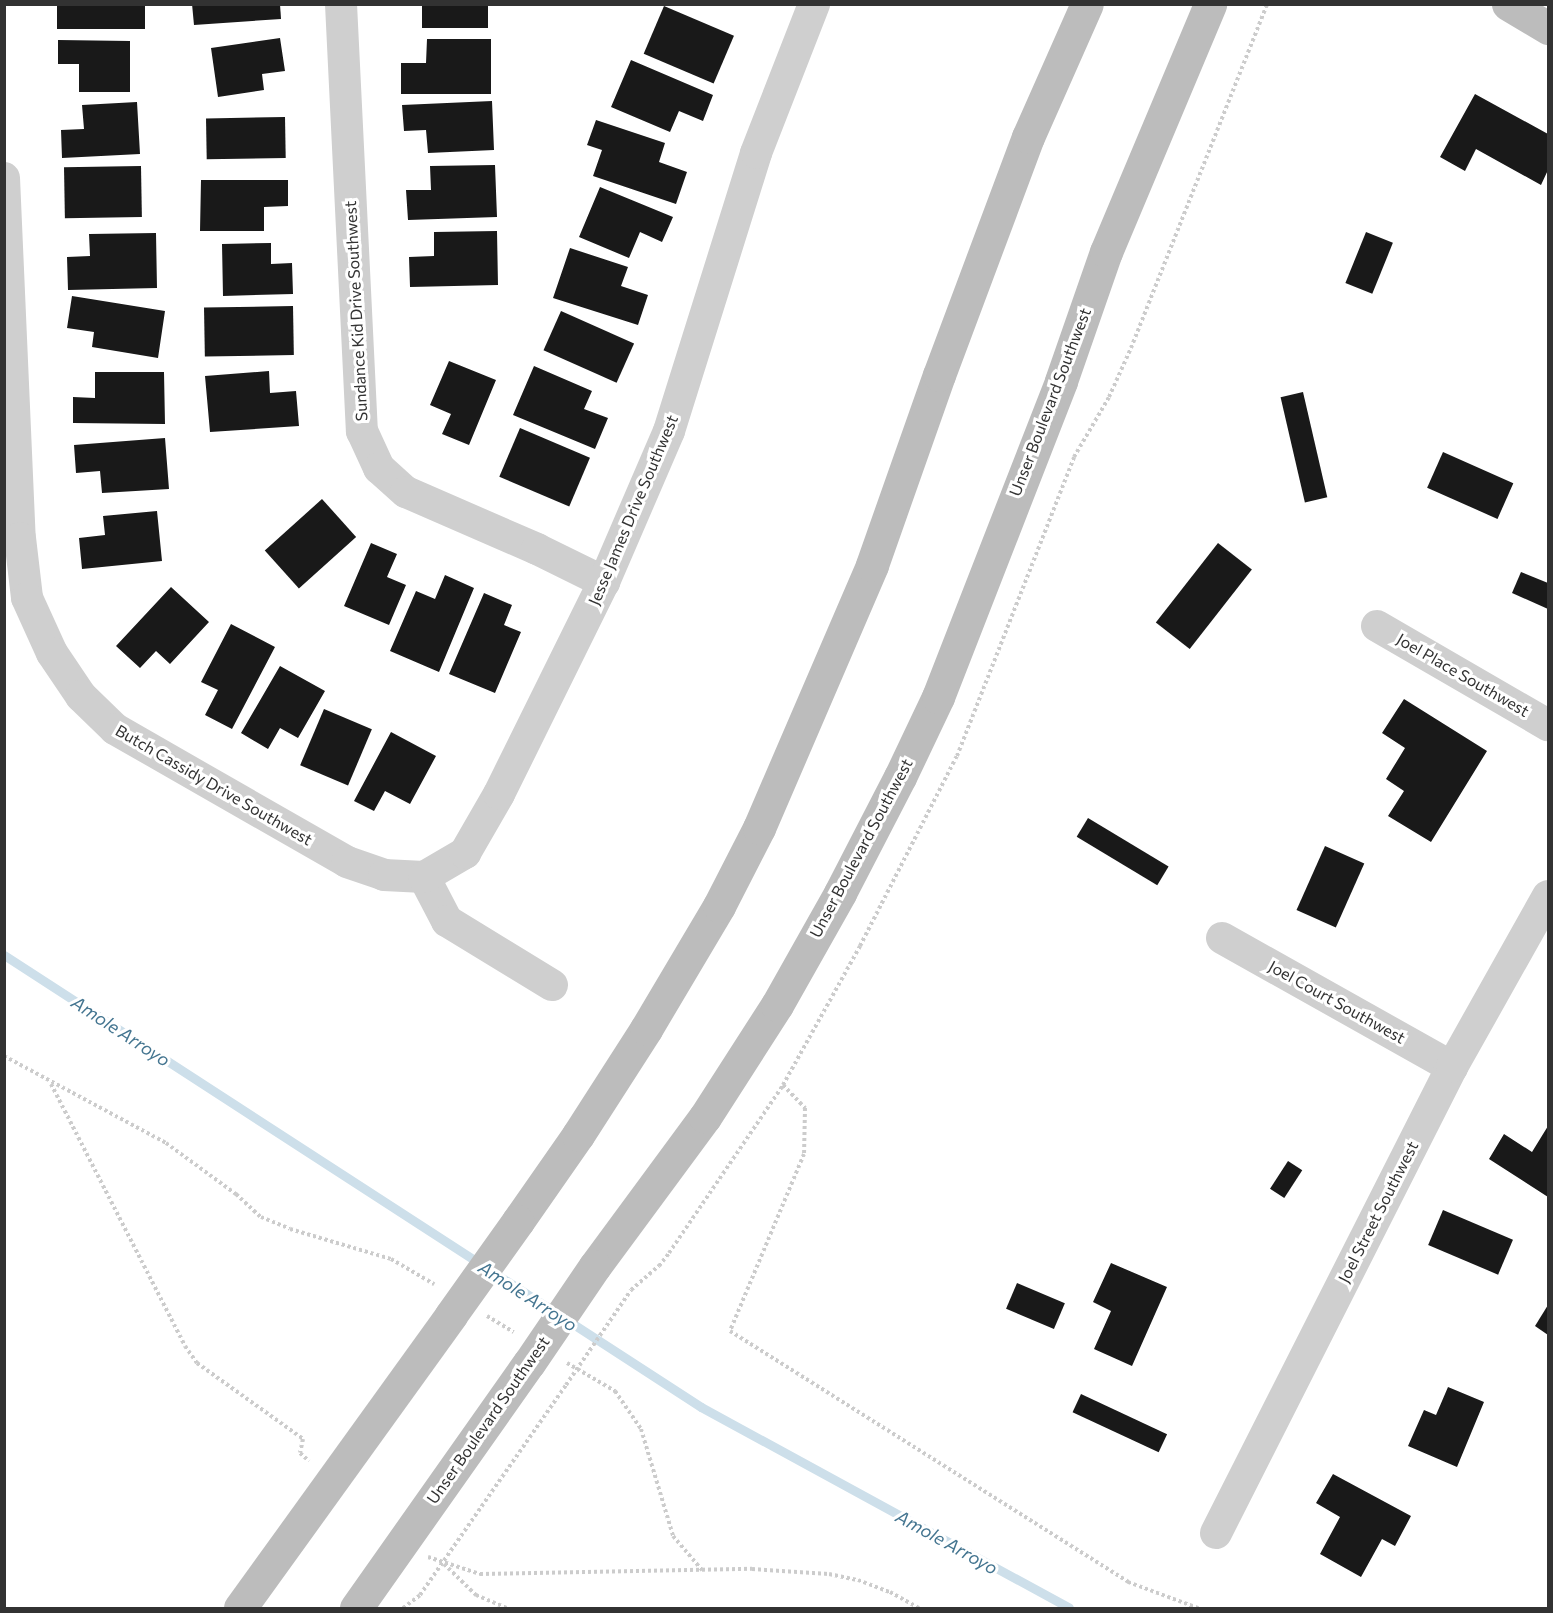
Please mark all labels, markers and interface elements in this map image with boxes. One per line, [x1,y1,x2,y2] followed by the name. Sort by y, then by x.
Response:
[341,200,371,422] street label: Sundance Kid Drive Southwest
[1005,305,1095,499] street label: Unser Boulevard Southwest
[584,412,682,608] street label: Jesse James Drive Southwest
[1393,629,1533,721] street label: Joel Place Southwest
[112,721,316,849] street label: Butch Cassidy Drive Southwest
[806,755,916,941] street label: Unser Boulevard Southwest
[1265,956,1409,1048] street label: Joel Court Southwest
[68,991,174,1071] water label: Amole Arroyo
[1334,1138,1422,1286] street label: Joel Street Southwest
[475,1256,581,1336] water label: Amole Arroyo
[423,1333,553,1507] street label: Unser Boulevard Southwest
[892,1505,1002,1579] water label: Amole Arroyo

